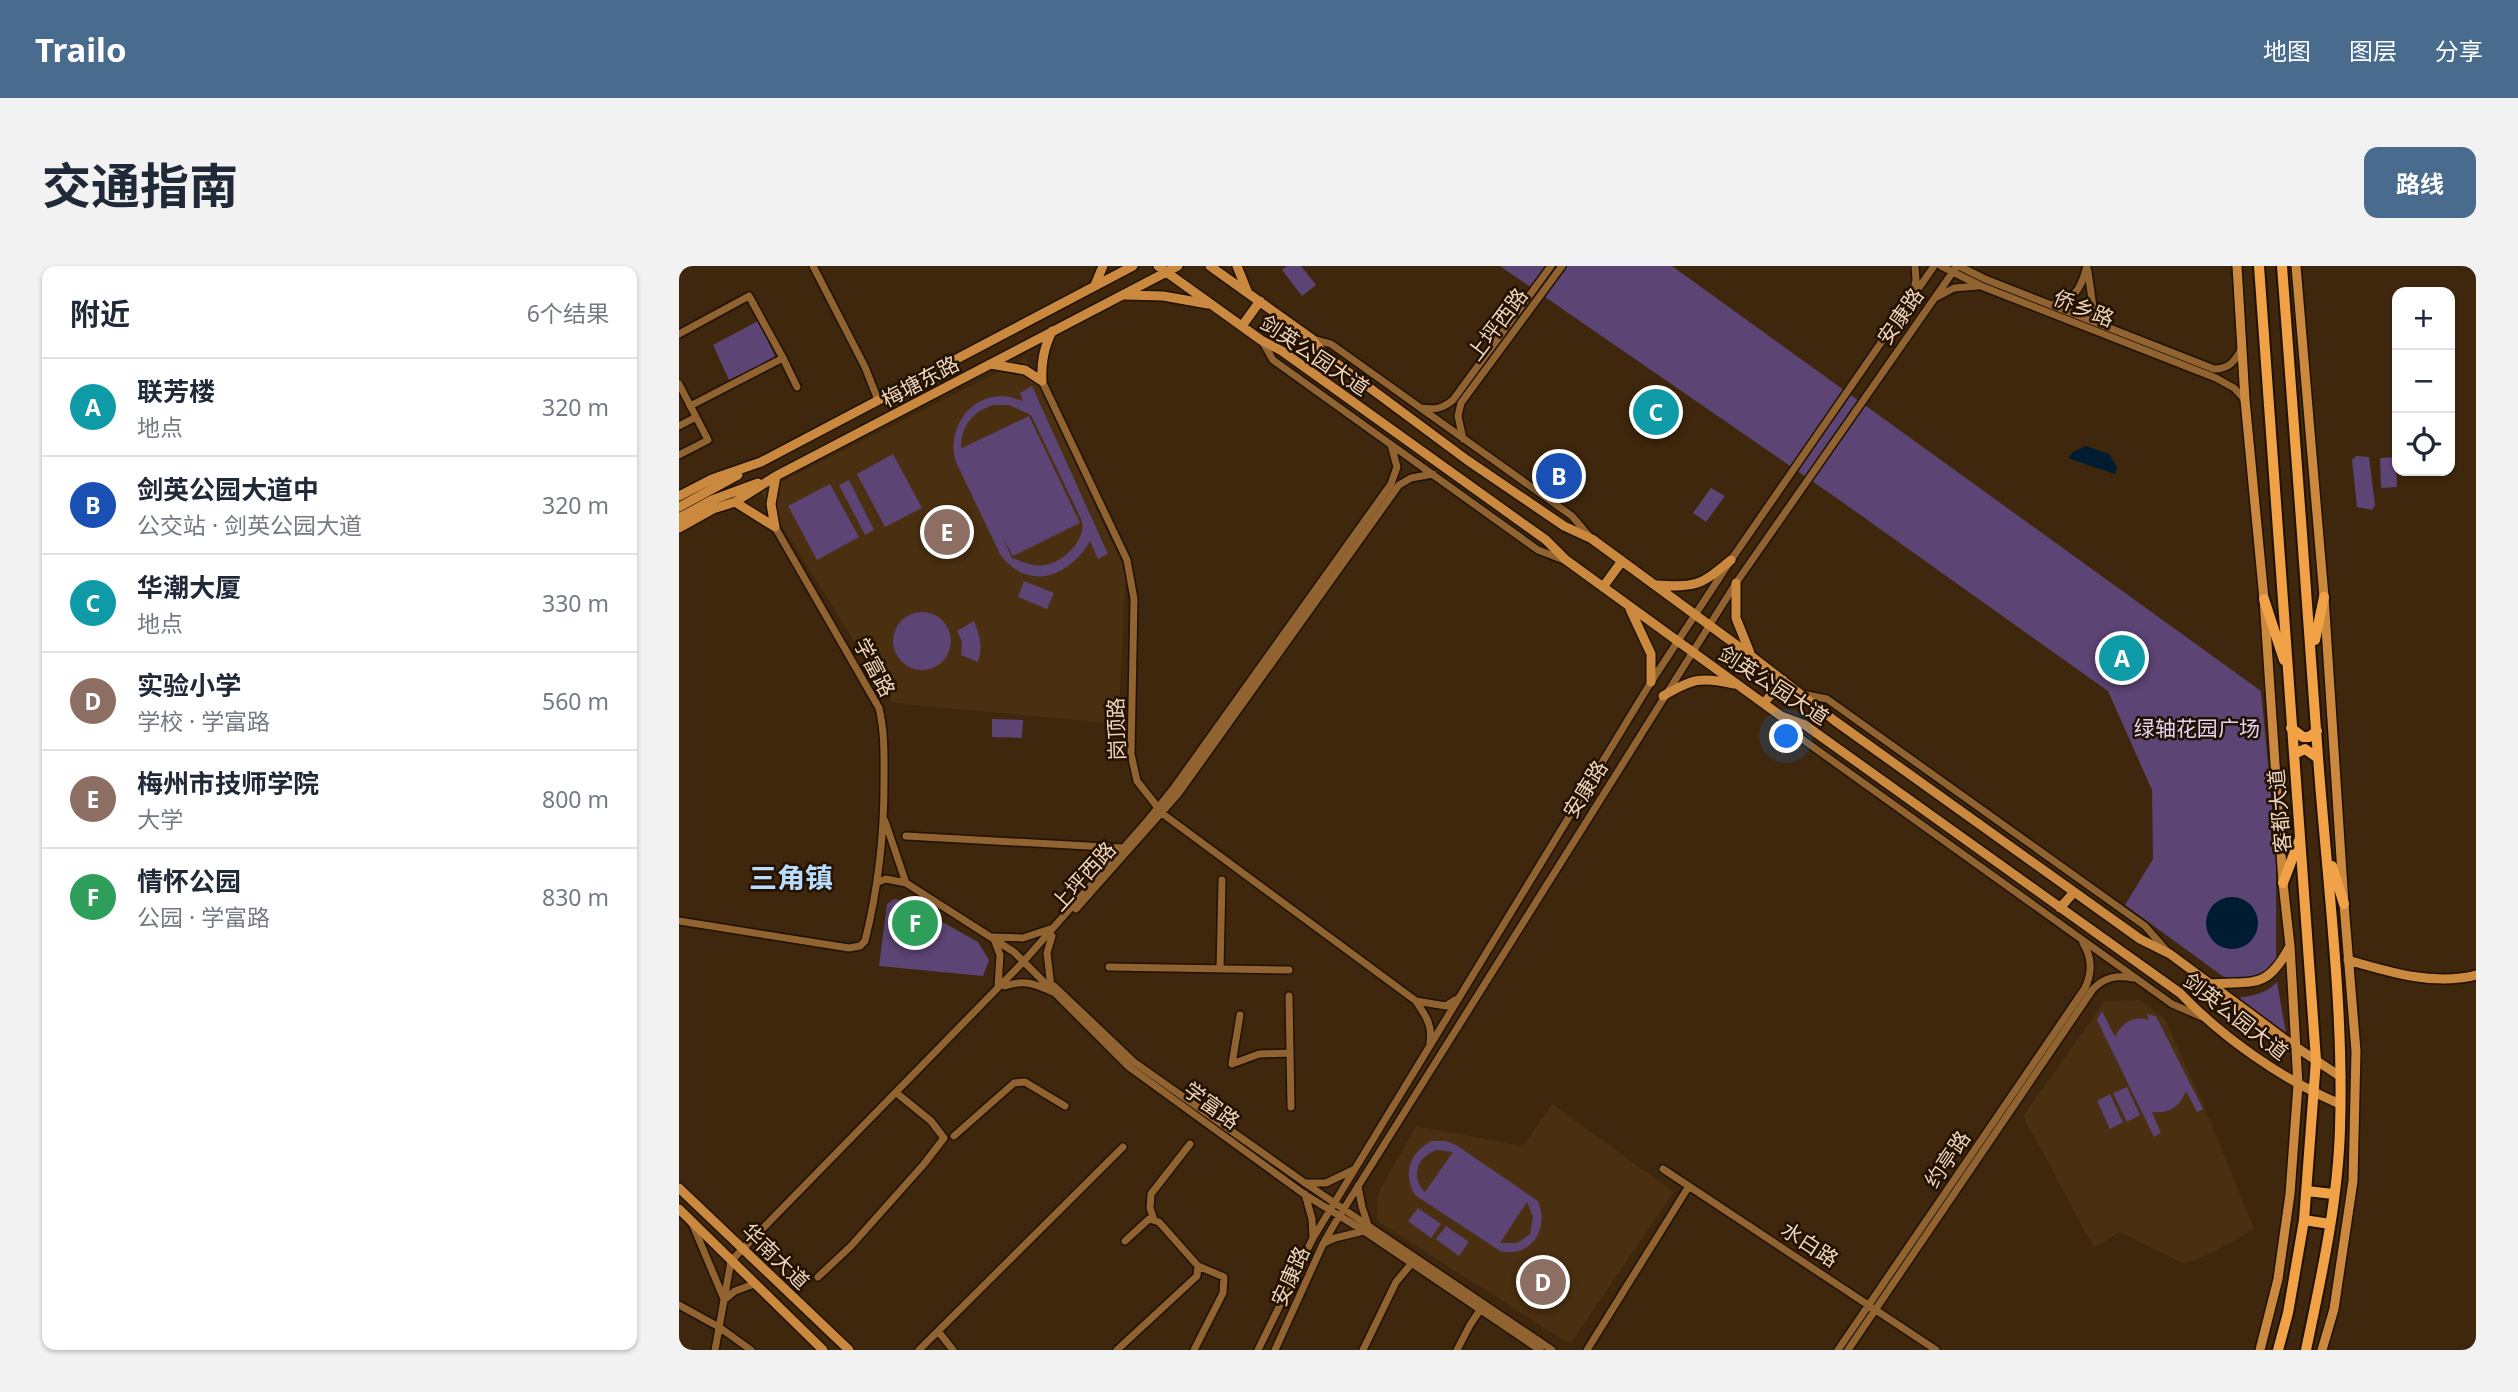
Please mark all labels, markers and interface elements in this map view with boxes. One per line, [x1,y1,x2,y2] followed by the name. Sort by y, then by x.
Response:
[35,27,127,72] text: Trailo
[2263,34,2311,67] text: 地图
[2349,34,2397,67] text: 图层
[2435,34,2483,67] text: 分享
[2364,147,2476,218] button: 路线
[42,152,238,218] text: 交通指南
[1461,282,1533,366] street label: 上坪西路
[1870,282,1930,350] street label: 安康路
[2050,283,2118,333] street label: 侨乡路
[2392,287,2455,476] map controls
[2392,287,2455,350] button: +
[70,293,130,334] text: 附近
[527,297,609,329] text: 6个结果
[1255,308,1375,402] street label: 剑英公园大道
[876,349,964,413] street label: 梅塘东路
[2392,350,2455,413] button: −
[137,373,215,409] text: 联芳楼
[1633,386,1679,438] pin: C
[85,391,101,423] text: A
[542,391,609,423] text: 320 m
[137,411,183,443] text: 地点
[2392,413,2455,476] button: locate
[1536,450,1582,502] pin: B
[137,471,319,507] text: 剑英公园大道中
[85,489,101,521] text: B
[542,489,609,521] text: 320 m
[924,506,970,558] pin: E
[137,509,362,541] text: 公交站 · 剑英公园大道
[137,569,241,605] text: 华潮大厦
[86,587,100,619] text: C
[542,587,609,619] text: 330 m
[137,607,183,639] text: 地点
[2099,632,2145,684] pin: A
[848,633,902,701] street label: 学富路
[1714,639,1834,731] street label: 剑英公园大道
[137,667,241,703] text: 实验小学
[85,685,101,717] text: D
[542,685,609,717] text: 560 m
[1101,697,1131,761] street label: 岗顶路
[137,705,270,737] text: 学校 · 学富路
[2134,714,2260,742] park label: 绿轴花园广场
[1769,719,1803,753] your location
[1556,755,1614,823] street label: 安康路
[137,765,319,801] text: 梅州市技师学院
[2261,768,2297,854] street label: 客都大道
[87,783,99,815] text: E
[542,783,609,815] text: 800 m
[137,803,183,835] text: 大学
[1044,835,1122,917] street label: 上坪西路
[749,858,833,896] district label: 三角镇
[137,863,241,899] text: 情怀公园
[87,881,99,913] text: F
[542,881,609,913] text: 830 m
[892,897,938,949] pin: F
[137,901,270,933] text: 公园 · 学富路
[2178,966,2294,1066] street label: 剑英公园大道
[1178,1075,1246,1135] street label: 学富路
[1918,1125,1976,1193] street label: 约亭路
[1776,1215,1844,1273] street label: 水白路
[736,1217,816,1295] street label: 华南大道
[1264,1242,1316,1310] street label: 安康路
[1520,1256,1566,1308] pin: D

